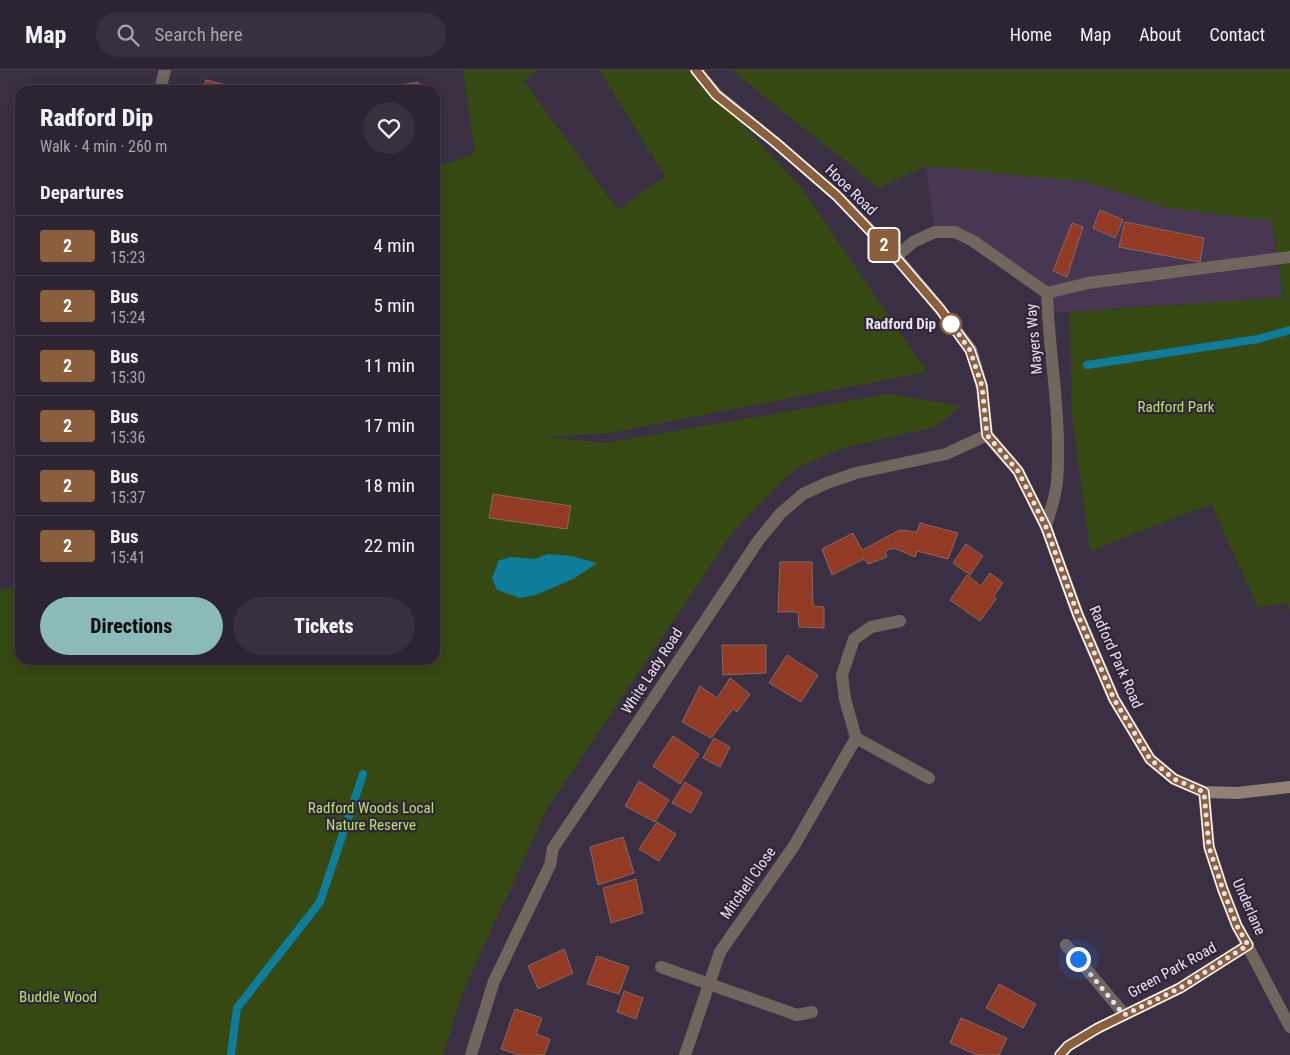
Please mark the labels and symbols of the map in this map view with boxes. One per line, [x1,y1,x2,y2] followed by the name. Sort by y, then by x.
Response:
[821,161,881,219] street label: Hooe Road
[868,229,900,261] line badge: 2
[1022,303,1046,375] street label: Mayers Way
[940,313,962,335] marker: Radford Dip
[865,315,936,333] place label: Radford Dip
[1138,398,1215,416] park label: Radford Park
[1085,603,1147,711] street label: Radford Park Road
[618,625,686,717] street label: White Lady Road
[308,799,434,834] park label: Radford Woods Local Nature Reserve
[717,843,779,923] street label: Mitchell Close
[1229,876,1269,938] street label: Underlane
[1125,938,1219,1002] street label: Green Park Road
[1066,947,1091,972] your location
[19,988,97,1006] park label: Buddle Wood

